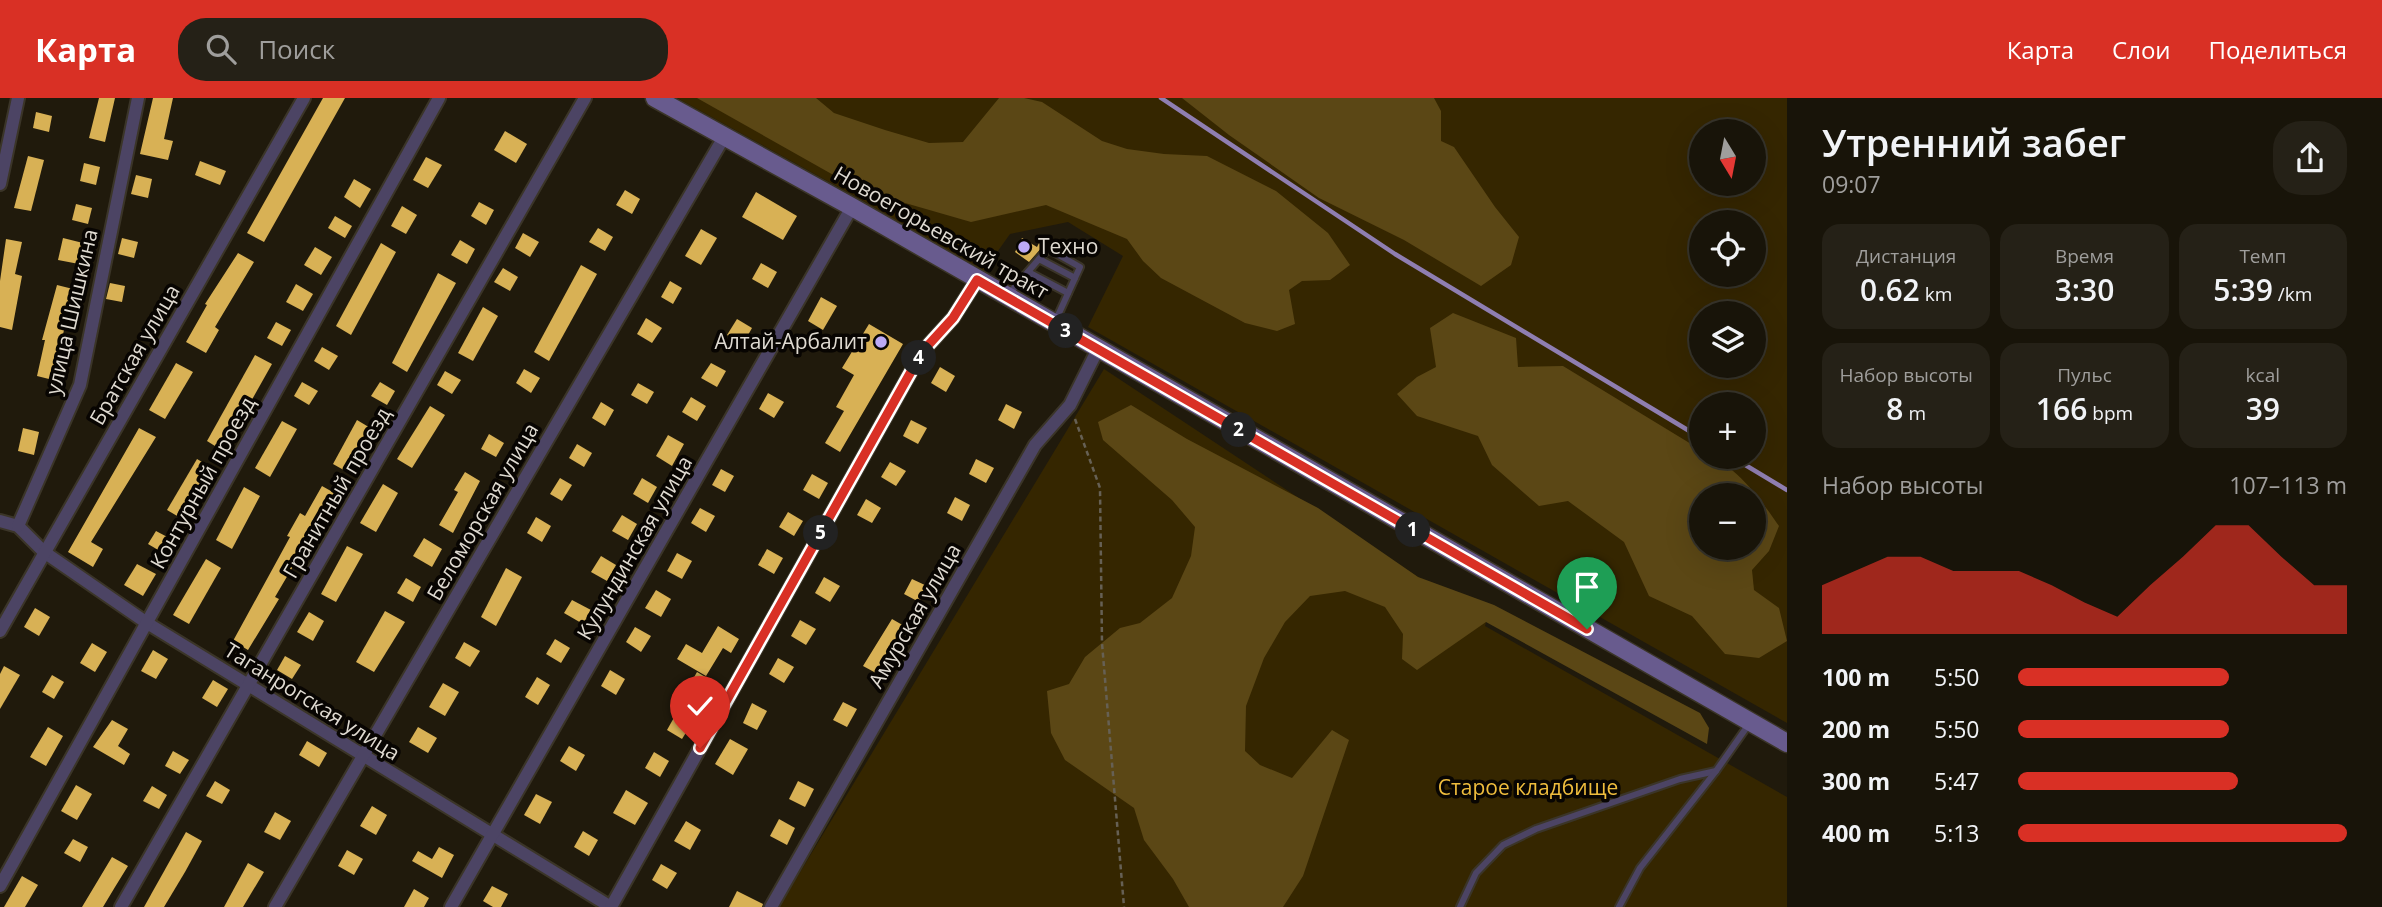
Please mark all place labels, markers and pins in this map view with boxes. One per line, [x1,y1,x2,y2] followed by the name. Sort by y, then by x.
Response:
[1038,232,1098,260] place label: Техно
[1016,239,1032,255] marker: Техно
[1048,314,1084,348] pin: 3
[715,327,867,355] place label: Алтай-Арбалит
[873,334,889,350] marker: Алтай-Арбалит
[902,341,936,376] pin: 4
[1222,412,1256,448] pin: 2
[1396,512,1430,548] pin: 1
[804,516,838,550] pin: 5
[1557,557,1617,629] pin
[670,676,730,748] pin

